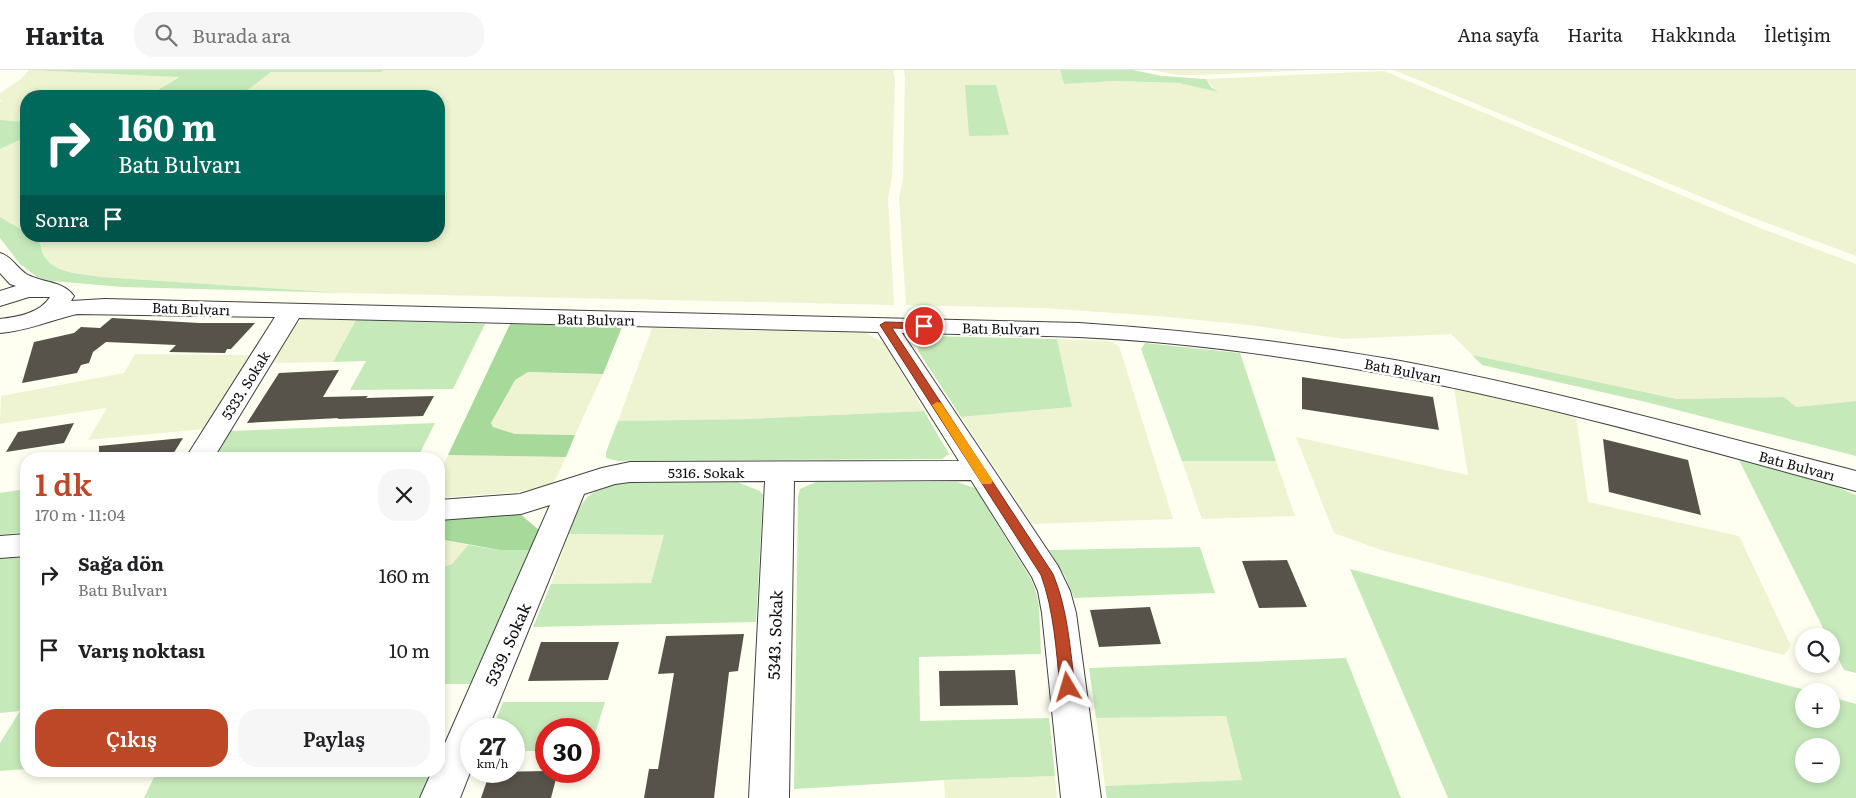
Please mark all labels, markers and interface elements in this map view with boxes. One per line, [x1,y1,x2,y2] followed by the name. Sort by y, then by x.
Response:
[134,12,484,57] search box
[25,17,104,52] text: Harita
[152,21,180,49] icon: search
[192,21,291,49] text: Burada ara
[1457,21,1539,48] text: Ana sayfa
[1567,21,1623,48] text: Harita
[1651,21,1736,48] text: Hakkında
[1764,21,1831,48] text: İletişim
[118,100,216,152] text: 160 m
[35,110,100,175] icon: right
[118,147,241,180] text: Batı Bulvarı
[35,205,89,233] text: Sonra
[99,205,127,233] icon: arrive
[152,297,231,319] street label: Batı Bulvarı
[903,305,945,347] pin
[557,308,636,330] street label: Batı Bulvarı
[910,312,938,340] icon: arrive
[962,317,1041,339] street label: Batı Bulvarı
[216,346,274,423] street label: 5333. Sokak
[1363,353,1444,387] street label: Batı Bulvarı
[1757,445,1838,485] street label: Batı Bulvarı
[35,461,92,505] text: 1 dk
[668,462,745,482] street label: 5316. Sokak
[378,469,430,521] button: close
[35,502,125,526] text: 170 m · 11:04
[78,549,164,577] text: Sağa dön
[35,561,63,589] icon: right
[379,561,430,589] text: 160 m
[78,577,168,601] text: Batı Bulvarı
[760,590,788,680] street label: 5343. Sokak
[478,598,536,689] street label: 5339. Sokak
[1795,628,1840,783] map controls
[1795,628,1840,673] button: search
[35,636,63,664] icon: arrive
[78,636,205,664] text: Varış noktası
[389,636,430,664] text: 10 m
[1041,660,1093,712] position arrow
[1795,683,1840,728] button: +
[35,709,228,767] button: Çıkış
[238,709,430,767] button: Paylaş
[535,718,600,783] speed limit sign: 30
[479,726,506,763] text: 27
[1795,738,1840,783] button: −
[477,754,508,772] text: km/h

